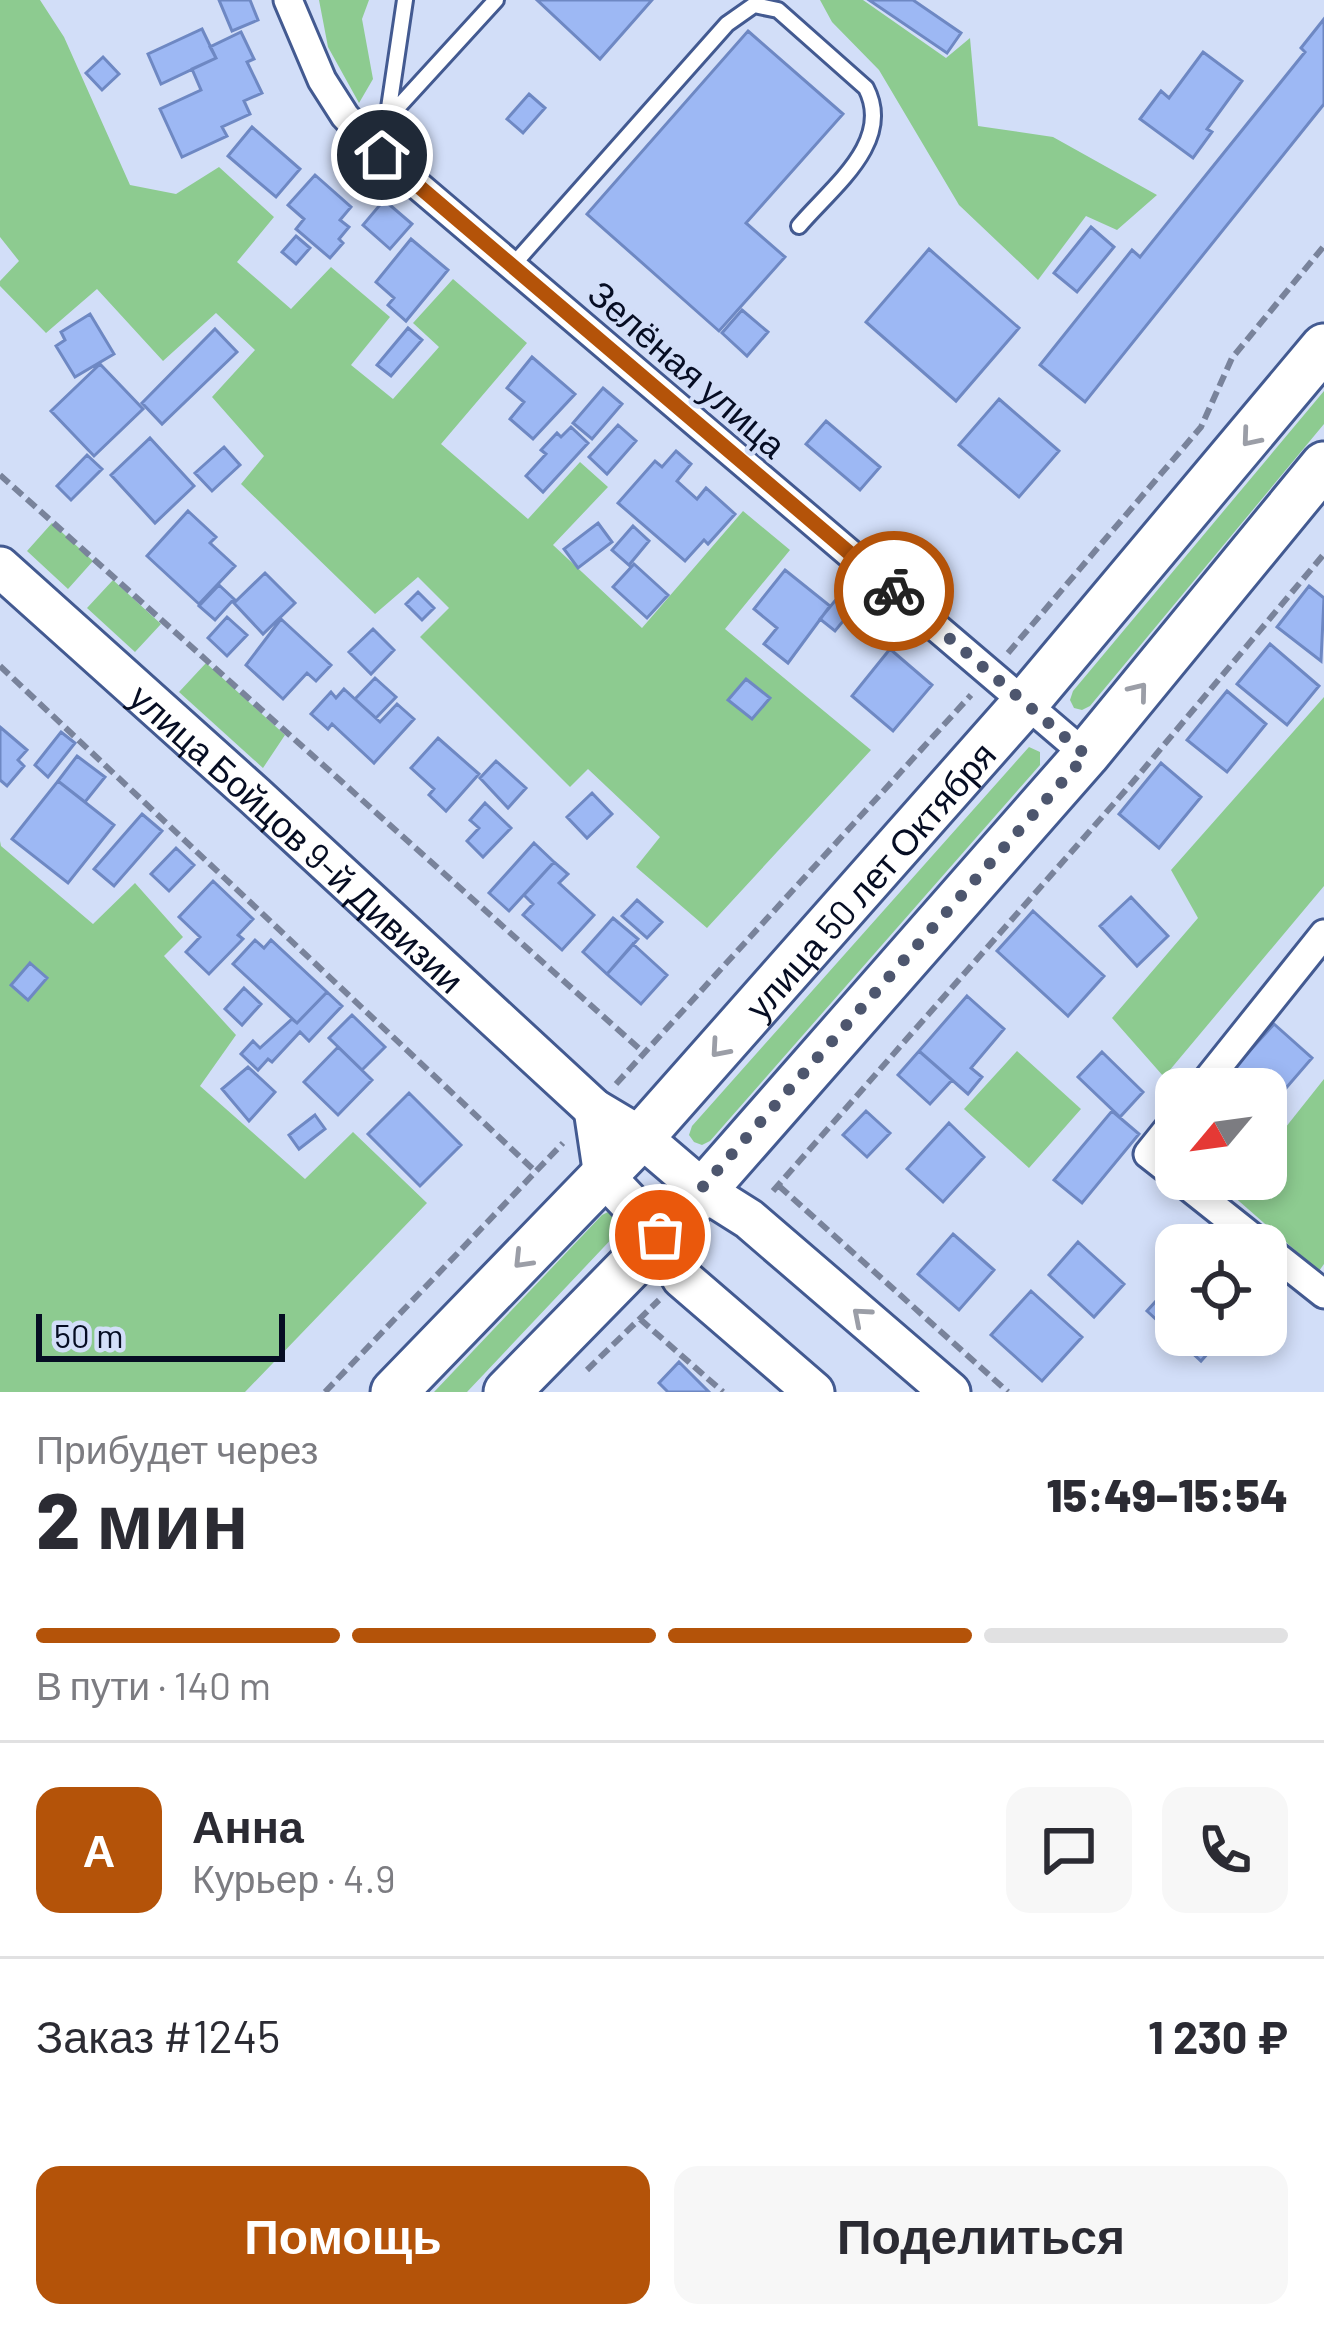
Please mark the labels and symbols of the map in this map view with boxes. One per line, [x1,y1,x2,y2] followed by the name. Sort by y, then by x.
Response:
[331,104,433,206] pin
[580,271,796,467] street label: Зелёная улица
[1243,424,1265,446] one-way arrow
[834,531,954,651] courier
[121,674,474,1000] street label: улица Бойцов 9-й Дивизии
[1125,683,1146,705] one-way arrow
[735,732,1003,1028] street label: улица 50 лет Октября
[712,1036,733,1057] one-way arrow
[1155,1068,1287,1200] north arrow
[609,1184,711,1286] pin
[515,1246,537,1268] one-way arrow
[36,1308,285,1361] scale bar
[853,1308,875,1330] one-way arrow

